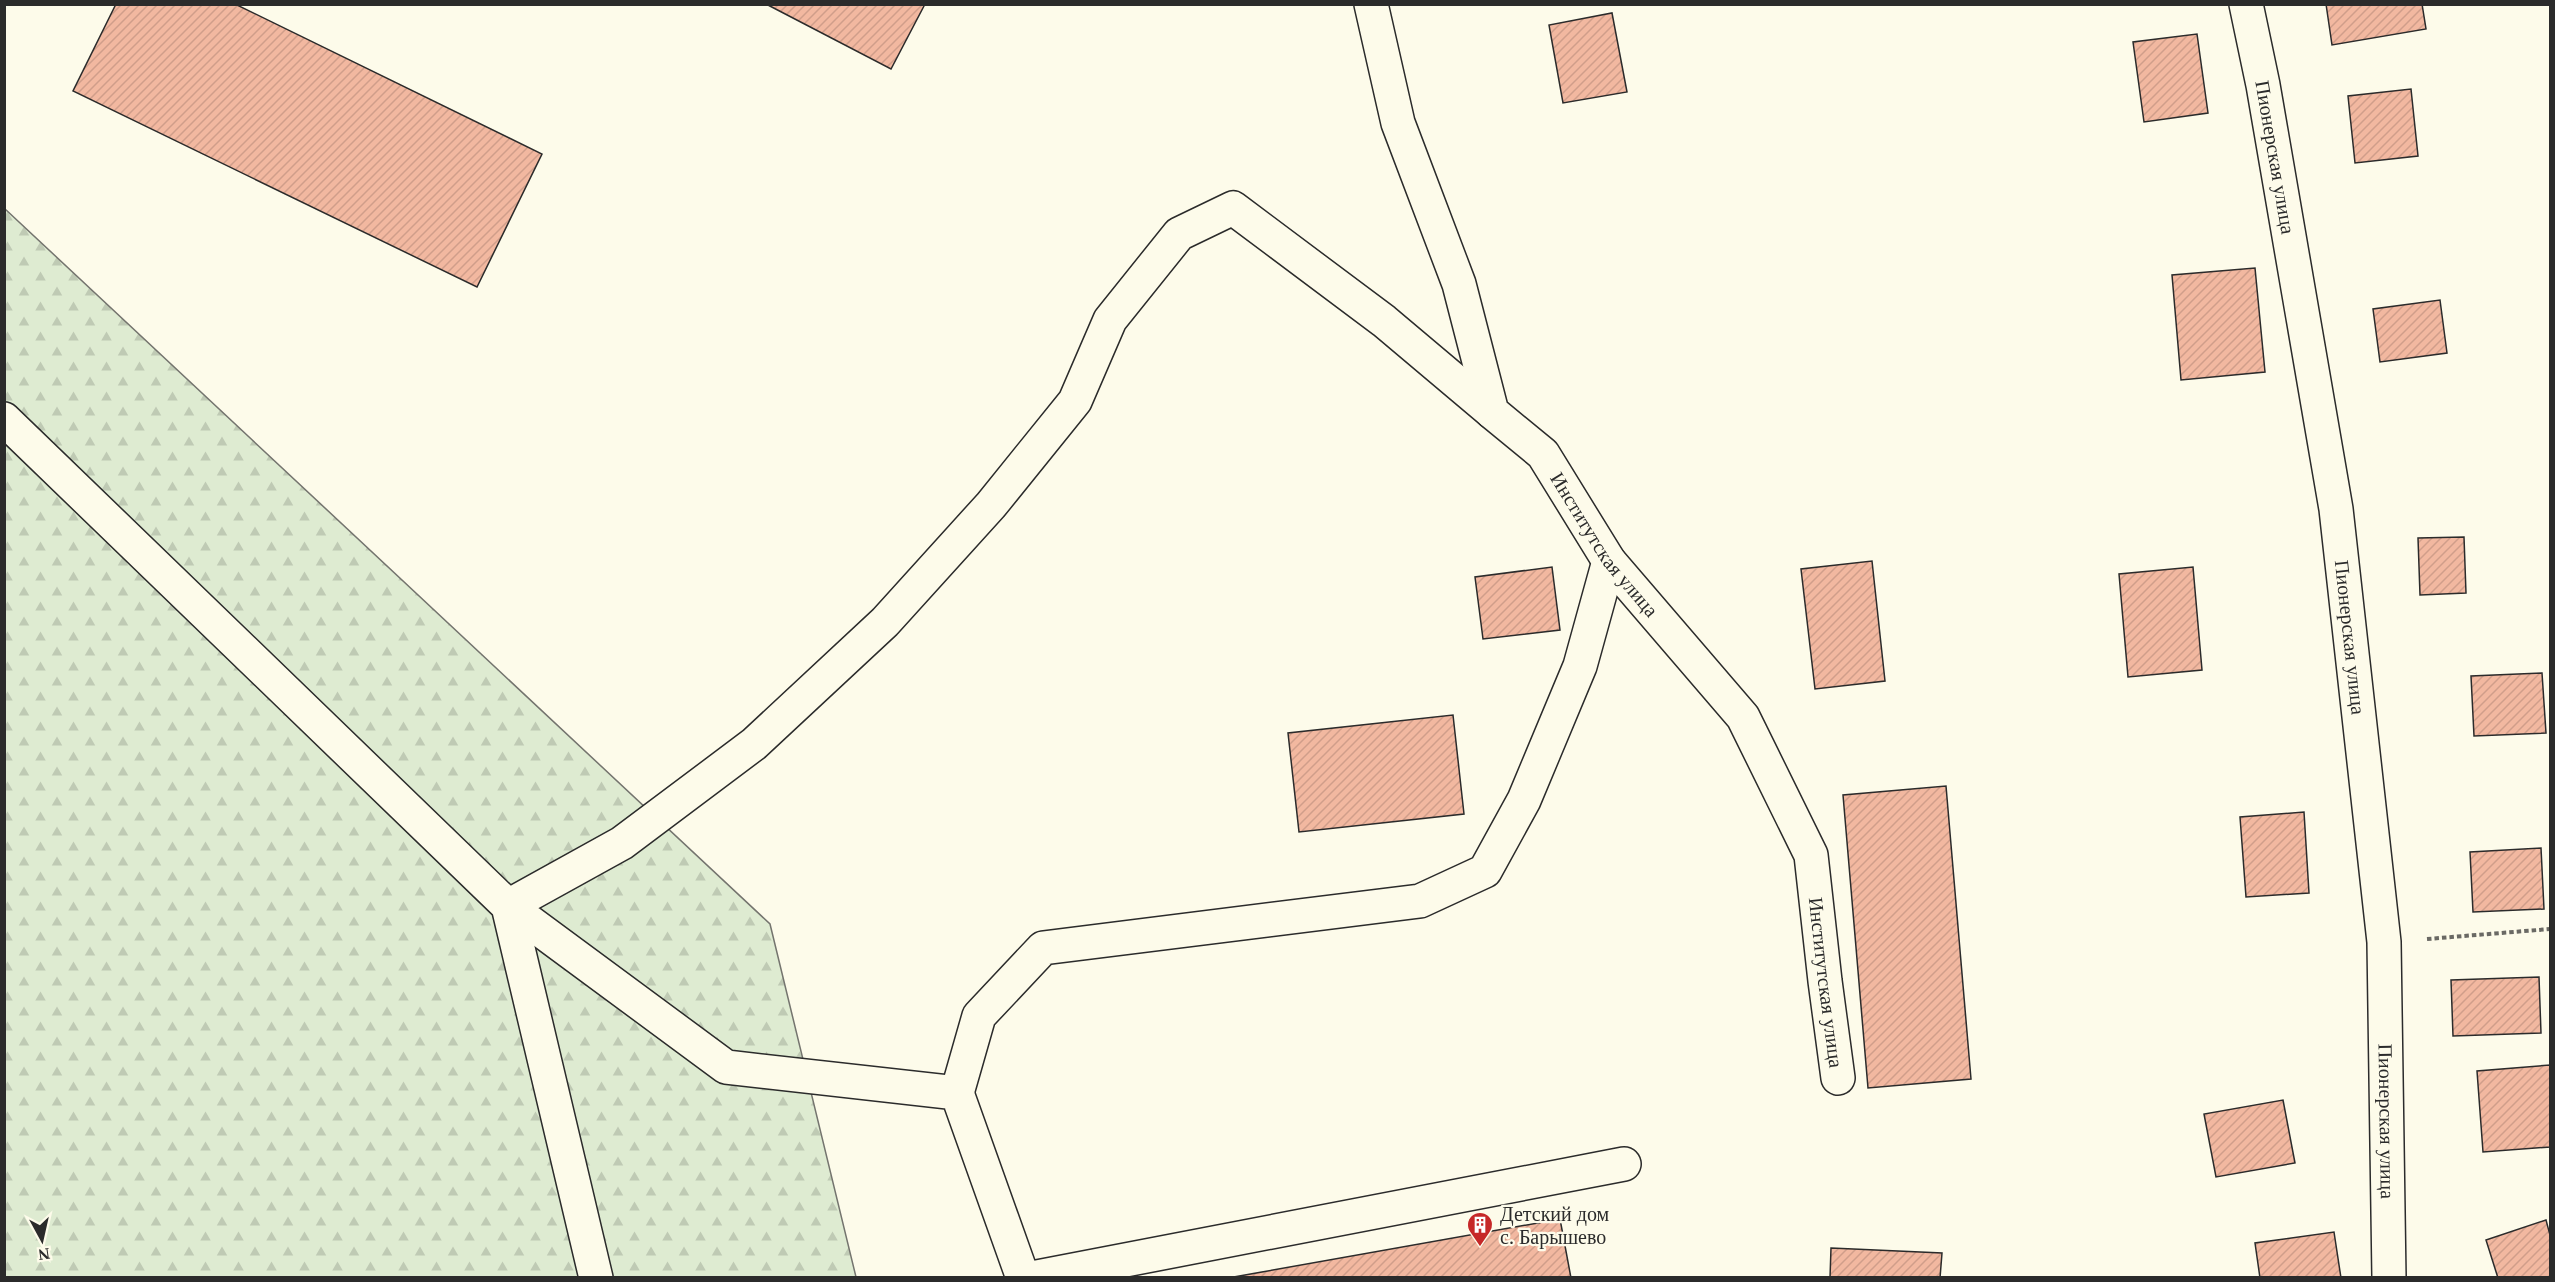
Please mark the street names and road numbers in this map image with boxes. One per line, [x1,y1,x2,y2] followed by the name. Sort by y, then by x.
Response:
[2251,79,2299,236] street label: Пионерская улица
[1546,468,1663,621] street label: Институтская улица
[2331,559,2370,716] street label: Пионерская улица
[1805,896,1848,1069] street label: Институтская улица
[2374,1043,2399,1199] street label: Пионерская улица

